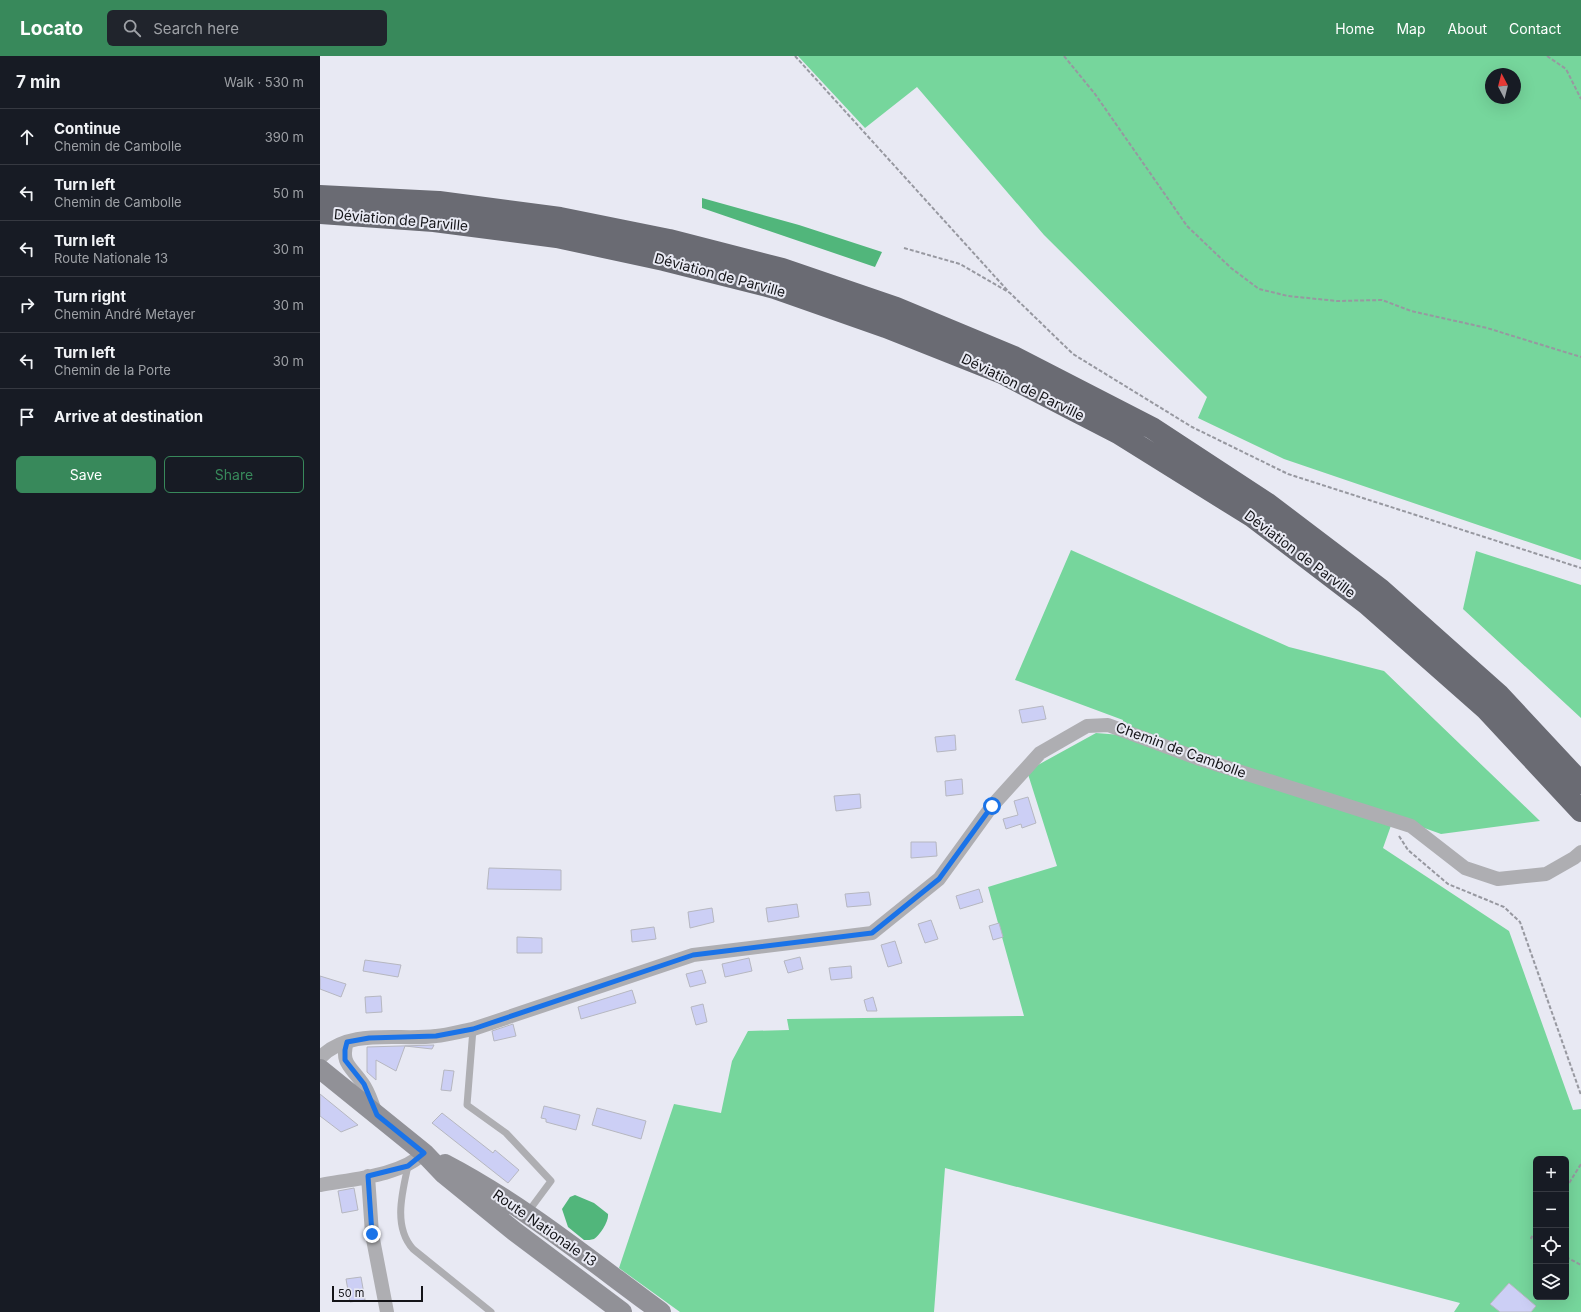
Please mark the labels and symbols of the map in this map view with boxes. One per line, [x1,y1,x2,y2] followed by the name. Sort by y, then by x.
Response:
[1485,68,1521,104] north arrow
[333,205,469,234] street label: Déviation de Parville
[653,249,787,300] street label: Déviation de Parville
[959,349,1088,424] street label: Déviation de Parville
[1241,506,1359,601] street label: Déviation de Parville
[1114,718,1249,781] street label: Chemin de Cambolle
[983,797,1001,815] route start
[490,1185,600,1270] street label: Route Nationale 13
[363,1225,381,1243] route end
[332,1284,423,1303] scale bar

